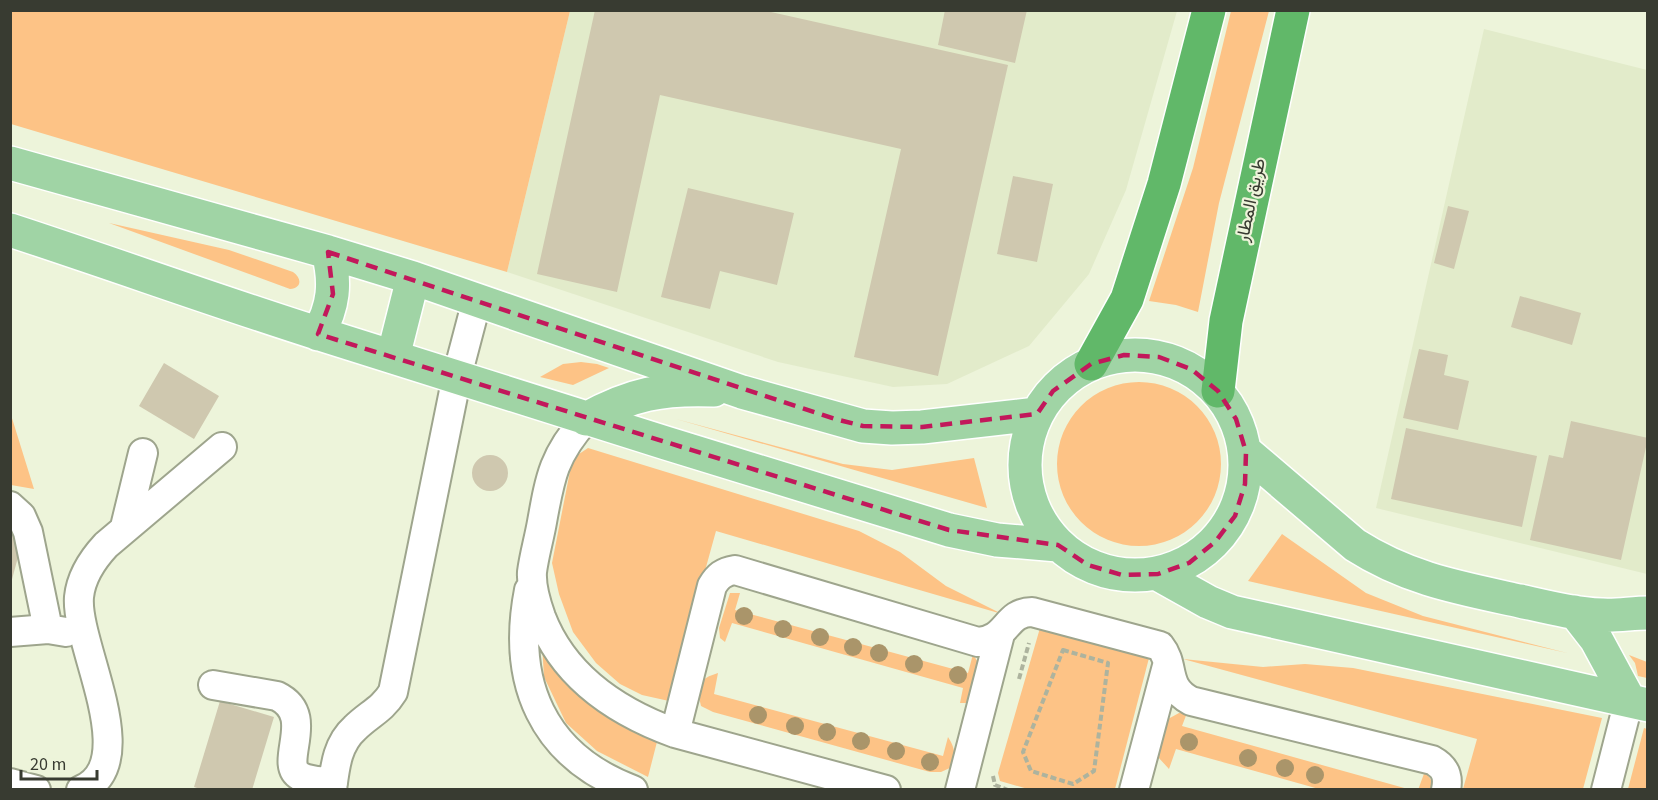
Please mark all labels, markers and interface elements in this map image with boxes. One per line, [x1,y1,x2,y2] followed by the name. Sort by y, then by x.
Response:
[1230,156,1272,245] street label: طريق المطار
[21,743,98,781] scale bar
[30,752,66,777] text: 20 m

